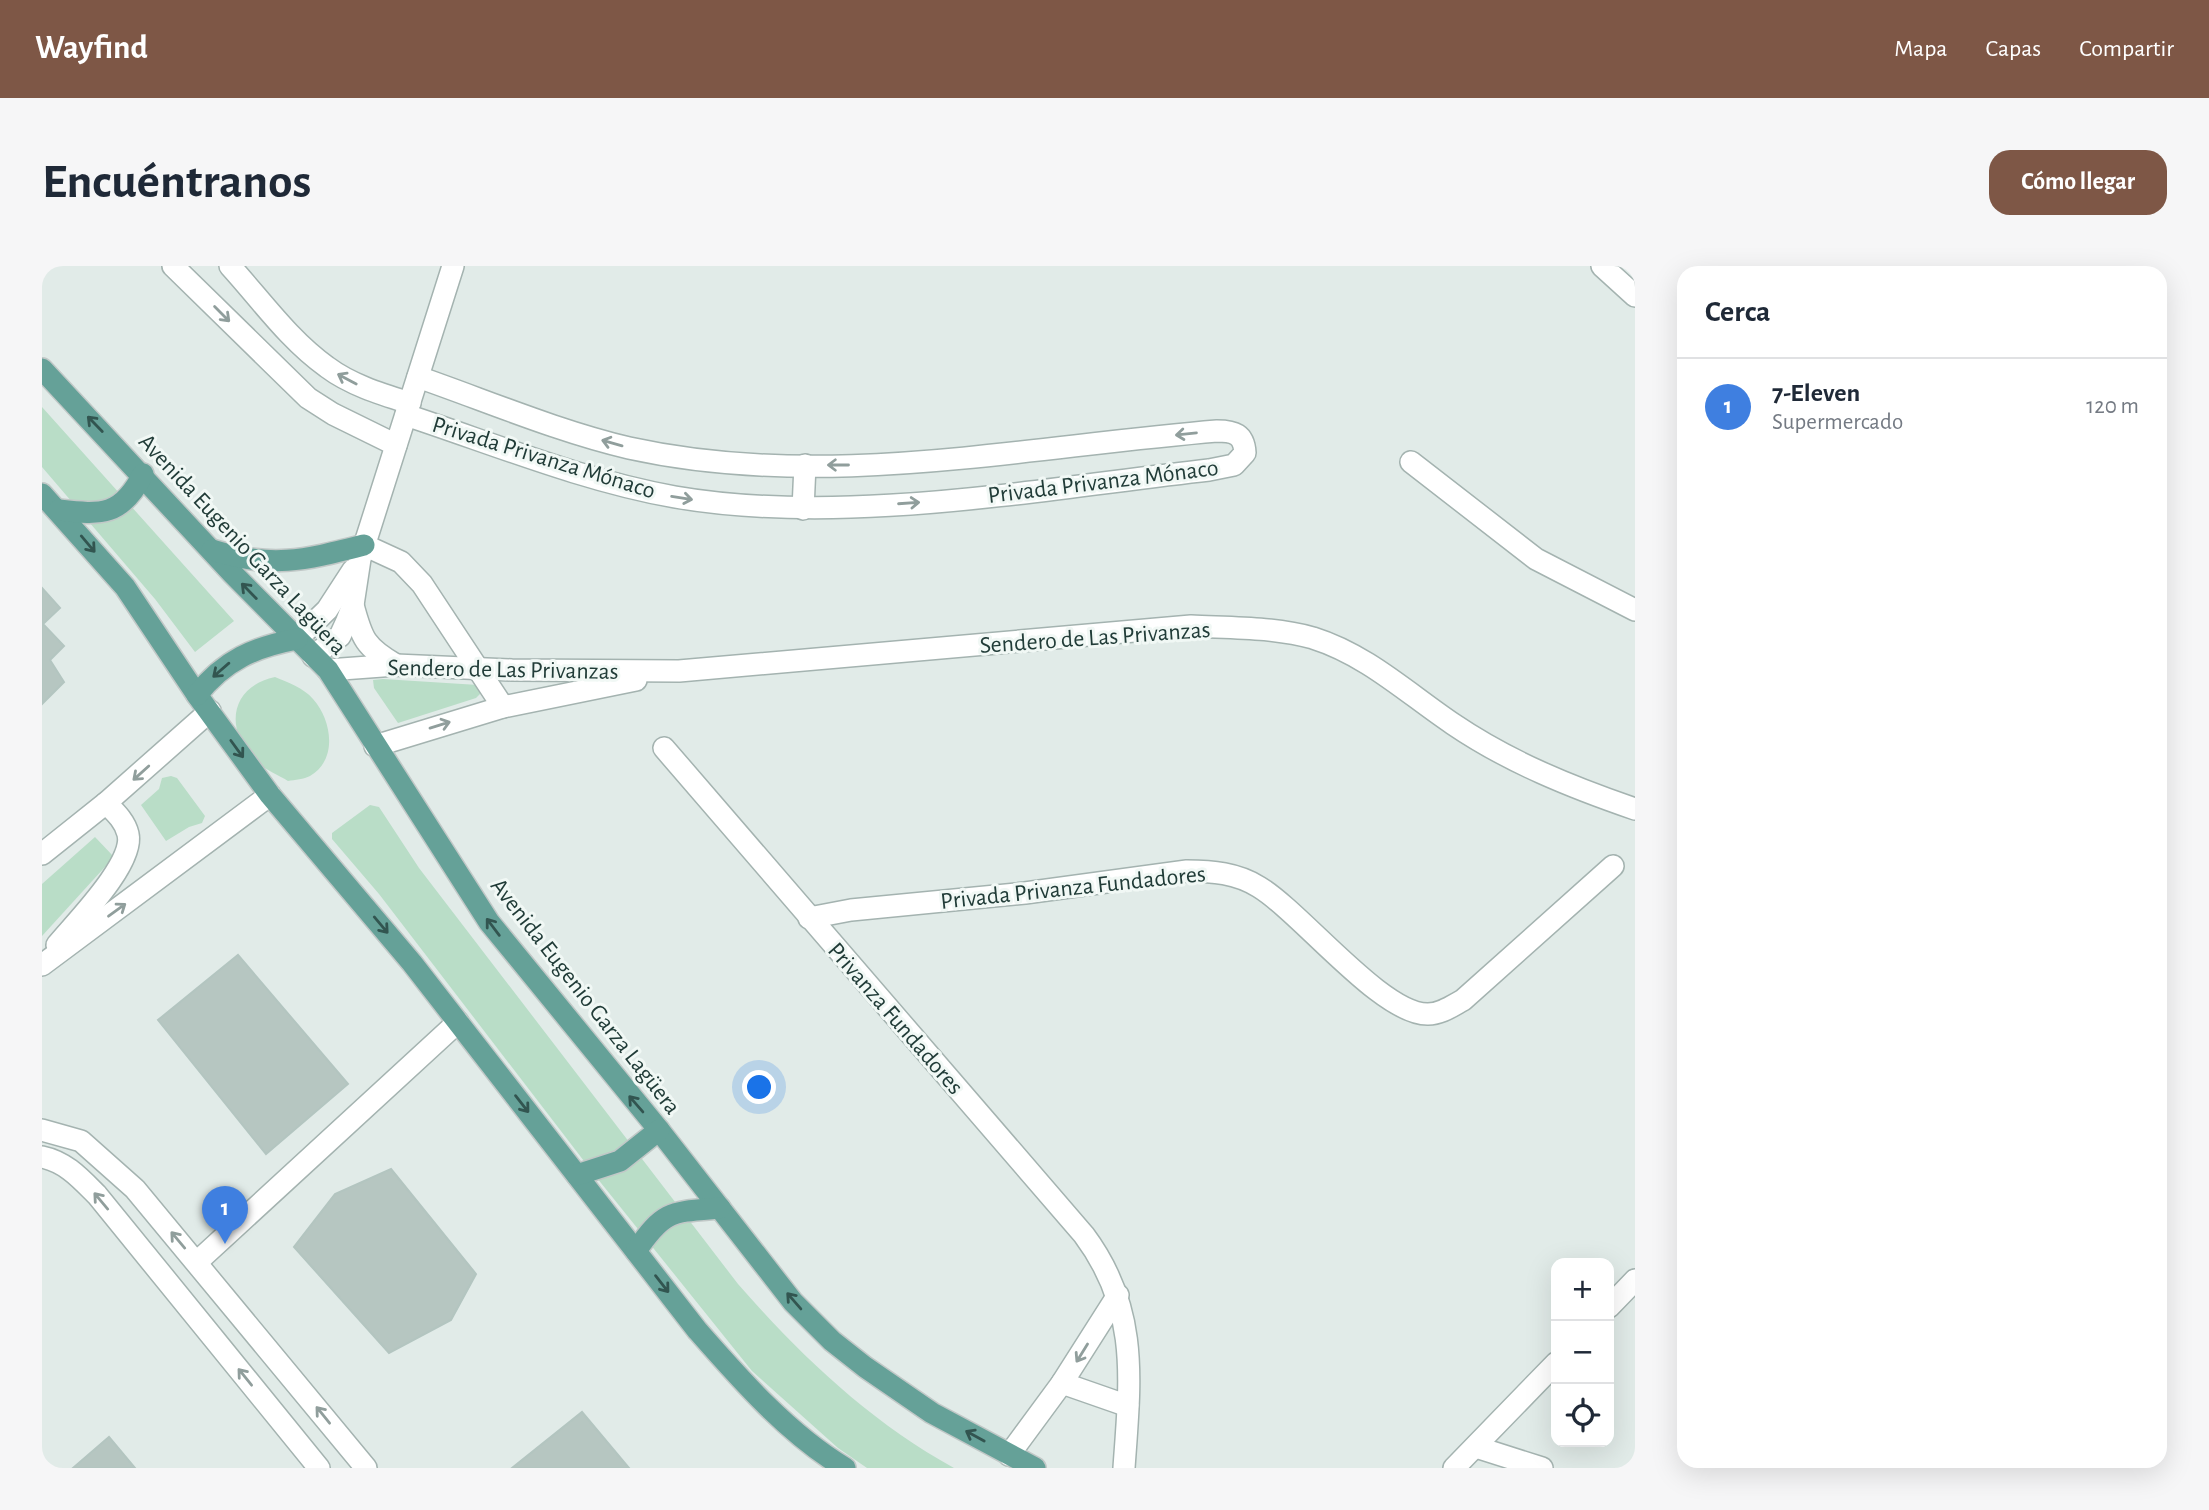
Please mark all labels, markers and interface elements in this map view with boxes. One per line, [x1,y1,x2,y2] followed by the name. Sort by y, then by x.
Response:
[35,32,148,65] text: Wayfind
[1894,37,1947,61] text: Mapa
[1985,37,2041,61] text: Capas
[2079,37,2174,61] text: Compartir
[1989,150,2167,215] button: Cómo llegar
[42,158,311,207] text: Encuéntranos
[1705,297,1770,327] text: Cerca
[213,305,230,322] one-way arrow
[337,371,357,385] one-way arrow
[1772,380,1860,406] text: 7-Eleven
[1724,395,1732,418] text: 1
[2086,395,2139,418] text: 120 m
[1772,411,1903,434] text: Supermercado
[429,413,658,503] street label: Privada Privanza Mónaco
[87,415,104,432] one-way arrow
[1175,427,1198,440] one-way arrow
[134,430,351,660] street label: Avenida Eugenio Garza Lagüera
[601,435,623,448] one-way arrow
[986,456,1220,508] street label: Privada Privanza Mónaco
[826,458,849,472] one-way arrow
[670,492,693,505] one-way arrow
[897,496,920,509] one-way arrow
[80,535,96,553] one-way arrow
[241,582,258,599] one-way arrow
[979,618,1211,658] street label: Sendero de Las Privanzas
[387,656,619,684] street label: Sendero de Las Privanzas
[212,662,230,678] one-way arrow
[429,718,451,731] one-way arrow
[230,739,245,758] one-way arrow
[132,765,150,781] one-way arrow
[939,862,1207,914] street label: Privada Privanza Fundadores
[486,874,685,1119] street label: Avenida Eugenio Garza Lagüera
[107,903,126,917] one-way arrow
[373,916,389,934] one-way arrow
[486,919,501,937] one-way arrow
[823,938,967,1099] street label: Privanza Fundadores
[742,1070,776,1104] your location
[514,1094,529,1113] one-way arrow
[628,1096,644,1114] one-way arrow
[202,1186,248,1244] pin: 1
[93,1192,109,1210] one-way arrow
[170,1231,186,1249] one-way arrow
[1551,1258,1614,1447] map controls
[1551,1258,1614,1321] button: +
[654,1274,669,1292] one-way arrow
[785,1293,802,1310] one-way arrow
[1551,1321,1614,1384] button: −
[1075,1343,1089,1362] one-way arrow
[237,1369,253,1387] one-way arrow
[1551,1384,1614,1447] button: locate
[315,1407,331,1425] one-way arrow
[965,1429,986,1442] one-way arrow

